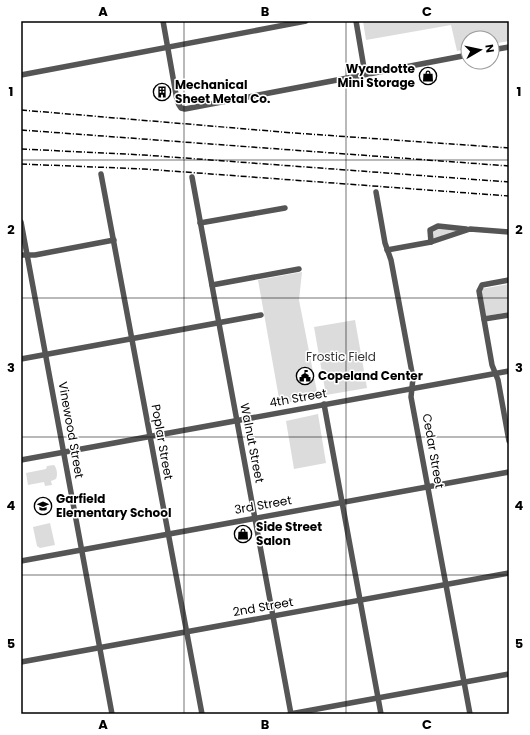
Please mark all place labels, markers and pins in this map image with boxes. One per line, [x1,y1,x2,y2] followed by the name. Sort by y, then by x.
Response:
[338,60,416,91] place label: Wyandotte Mini Storage
[418,66,438,86] shop icon: Wyandotte Mini Storage
[175,76,270,107] place label: Mechanical Sheet Metal Co.
[152,82,172,102] building icon: Mechanical Sheet Metal Co.
[295,366,315,386] public building icon: Copeland Center
[318,367,423,384] place label: Copeland Center
[56,490,171,521] place label: Garfield Elementary School
[33,496,53,516] school or university icon: Garfield Elementary School
[256,518,322,549] place label: Side Street Salon
[233,524,253,544] shop icon: Side Street Salon

